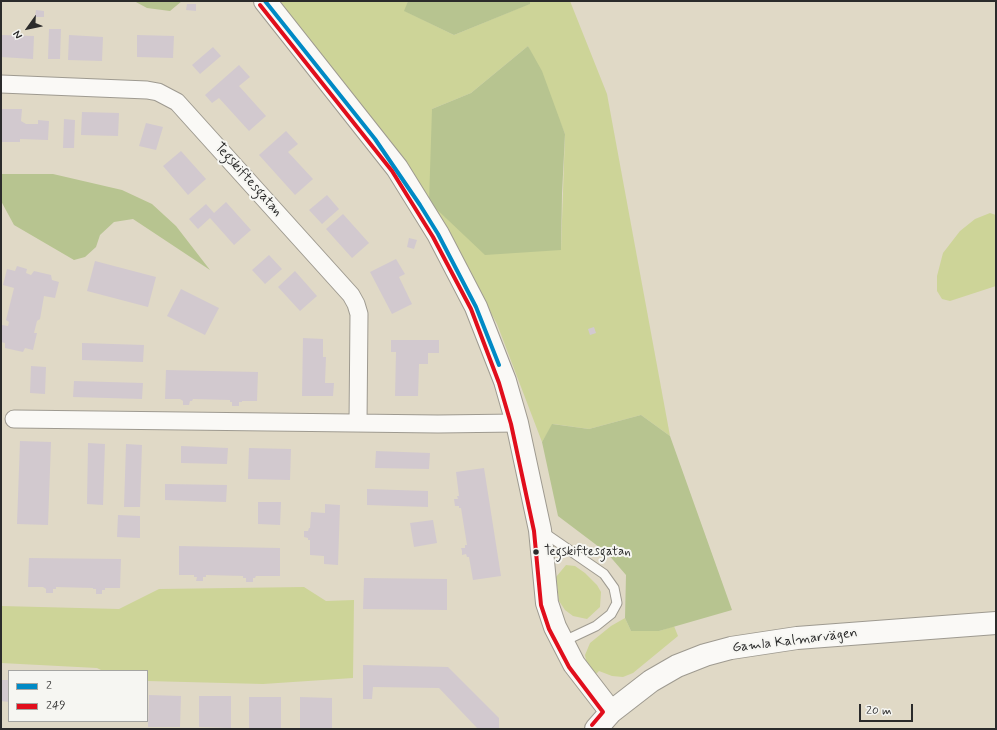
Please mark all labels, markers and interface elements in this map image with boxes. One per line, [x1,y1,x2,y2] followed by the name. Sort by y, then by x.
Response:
[8,8,48,48] north arrow
[10,28,26,41] text: N
[210,140,286,220] street label: Tegskiftesgatan
[544,544,631,560] place label: Tegskiftesgatan
[531,547,541,557] marker: Tegskiftesgatan
[731,625,859,657] street label: Gamla Kalmarvägen
[8,670,148,722] legend
[46,678,52,694] text: 2
[861,696,915,722] scale bar
[46,698,65,714] text: 249
[866,703,892,719] text: 20 m

